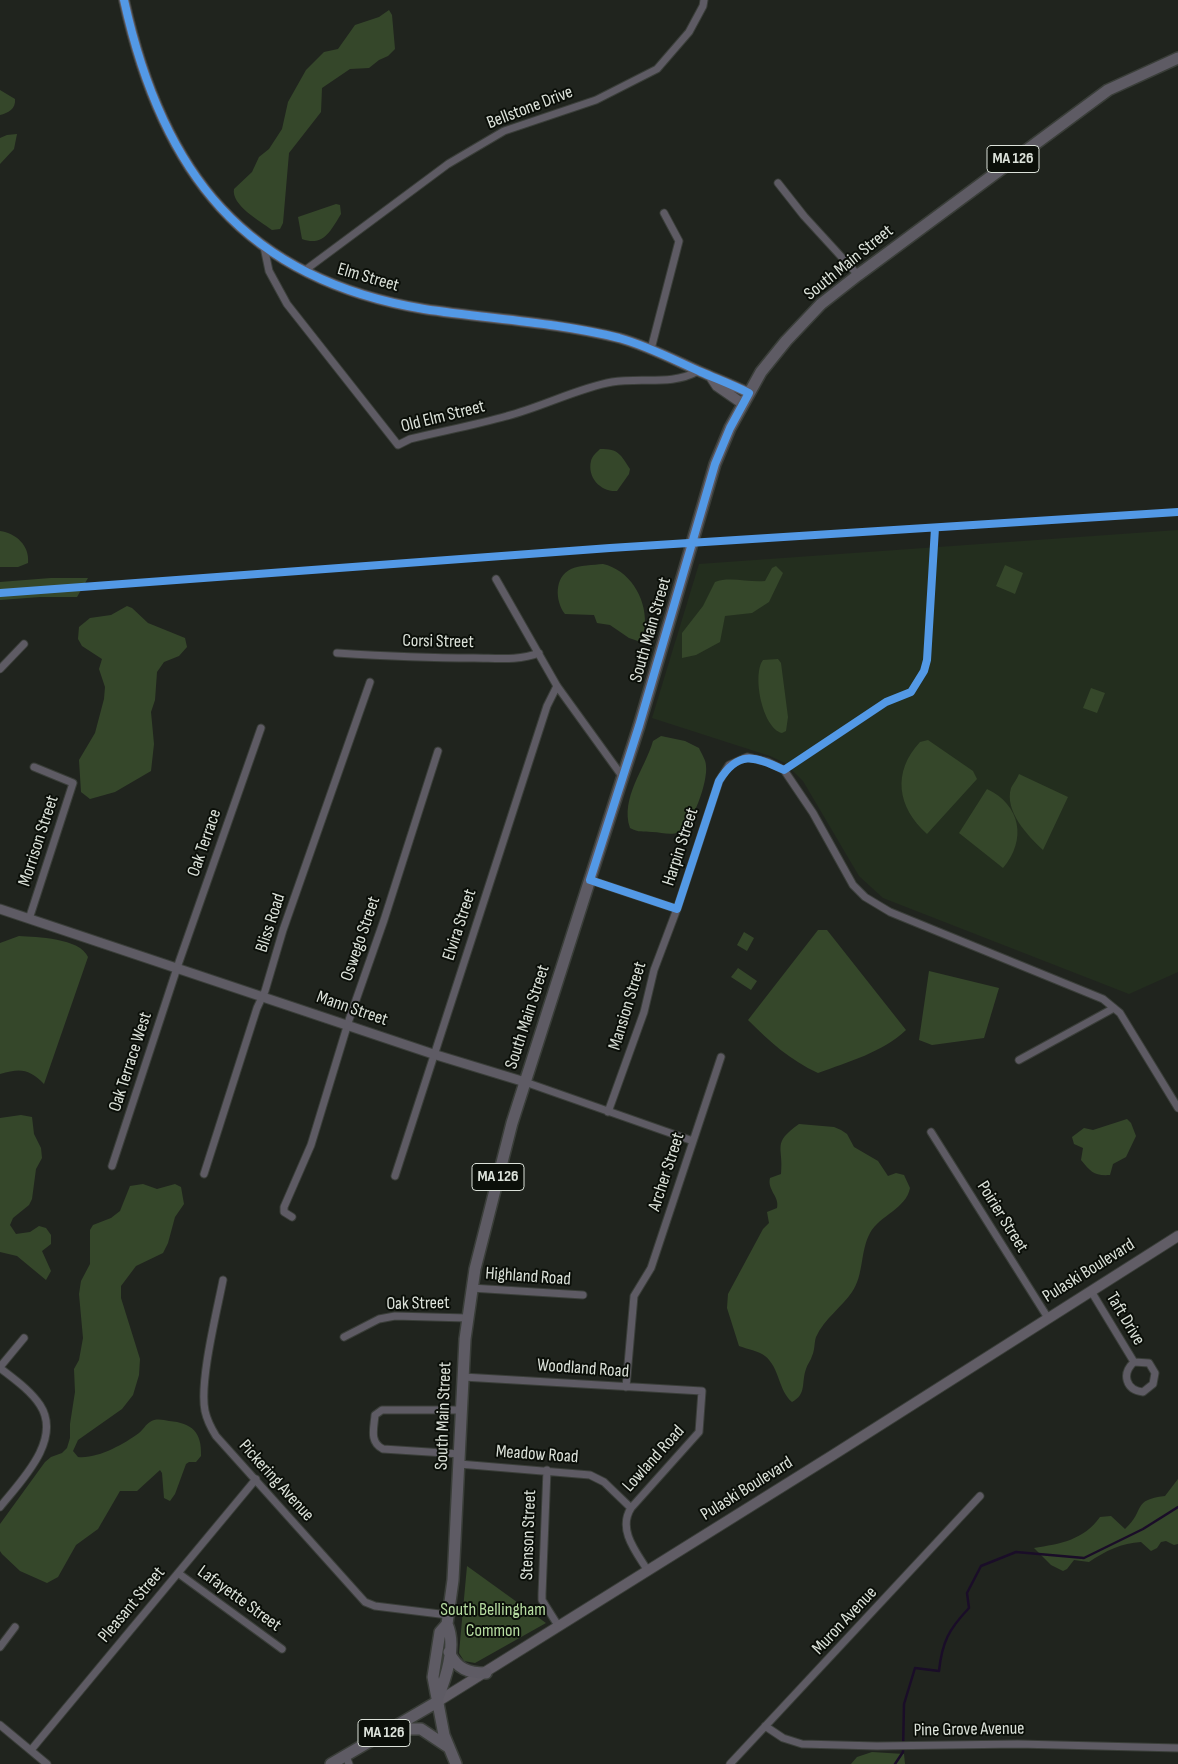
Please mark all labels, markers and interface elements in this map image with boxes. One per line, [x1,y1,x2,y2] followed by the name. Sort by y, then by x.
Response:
[484,82,576,134] street label: Bellstone Drive
[987,146,1039,172] road number: MA 126
[800,221,898,305] street label: South Main Street
[335,259,401,297] street label: Elm Street
[399,396,487,438] street label: Old Elm Street
[626,575,676,685] street label: South Main Street
[402,631,474,653] street label: Corsi Street
[14,793,64,889] street label: Morrison Street
[658,805,704,889] street label: Harpin Street
[183,806,227,880] street label: Oak Terrace
[438,887,482,963] street label: Elvira Street
[251,891,291,955] street label: Bliss Road
[336,894,386,984] street label: Oswego Street
[604,959,652,1053] street label: Mansion Street
[501,962,555,1072] street label: South Main Street
[314,987,390,1031] street label: Mann Street
[105,1009,157,1115] street label: Oak Terrace West
[644,1130,690,1214] street label: Archer Street
[472,1164,524,1190] road number: MA 126
[972,1177,1032,1257] street label: Poirier Street
[1039,1234,1139,1308] street label: Pulaski Boulevard
[484,1263,572,1291] street label: Highland Road
[1101,1289,1149,1349] street label: Taft Drive
[386,1293,450,1315] street label: Oak Street
[536,1355,630,1383] street label: Woodland Road
[431,1362,457,1470] street label: South Main Street
[618,1421,690,1497] street label: Lowland Road
[234,1436,318,1526] street label: Pickering Avenue
[495,1441,579,1469] street label: Meadow Road
[697,1452,797,1526] street label: Pulaski Boulevard
[517,1489,541,1581] street label: Stenson Street
[193,1561,285,1637] street label: Lafayette Street
[94,1563,170,1647] street label: Pleasant Street
[808,1583,882,1659] street label: Muron Avenue
[440,1599,546,1642] park label: South Bellingham Common
[913,1718,1025,1742] street label: Pine Grove Avenue
[358,1720,410,1746] road number: MA 126

